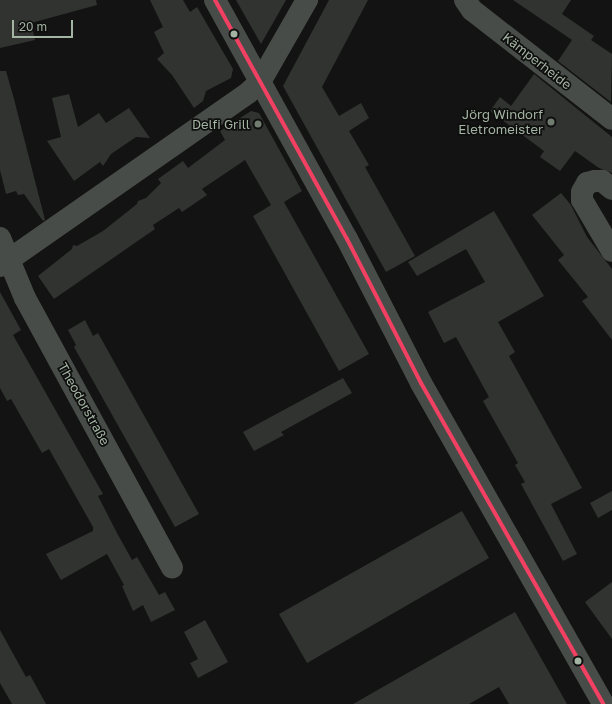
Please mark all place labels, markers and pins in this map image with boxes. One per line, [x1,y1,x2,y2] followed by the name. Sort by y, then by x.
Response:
[229,29,239,39] unlabelled marker
[458,107,543,138] place label: Jörg Windorf Eletromeister
[192,116,250,132] place label: Delfi Grill
[546,117,556,127] marker: Jörg Windorf Eletromeister
[253,119,263,129] marker: Delfi Grill
[573,656,583,666] unlabelled marker

